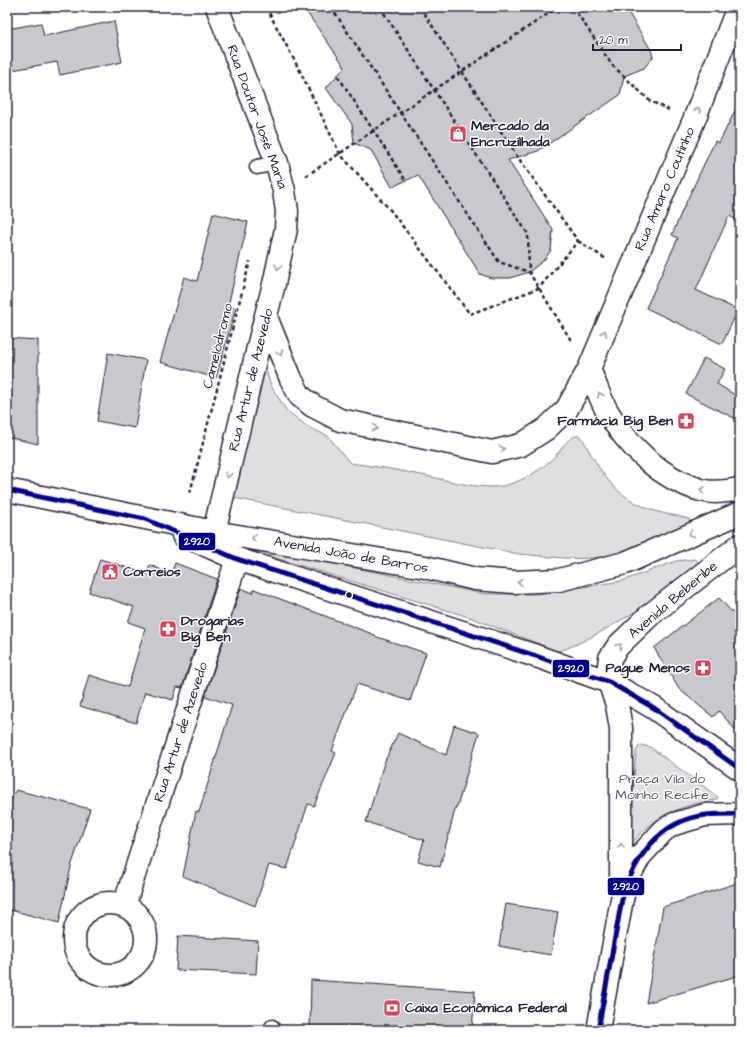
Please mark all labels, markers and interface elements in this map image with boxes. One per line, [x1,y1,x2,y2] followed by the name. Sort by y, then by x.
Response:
[593,26,681,52] scale bar
[599,32,628,49] text: 20 m
[222,42,292,192] street label: Rua Doutor José Maria
[693,107,701,114] one-way arrow
[471,116,550,152] place label: Mercado da Encruzilhada
[448,124,468,144] shop icon: Mercado da Encruzilhada
[630,124,700,254] street label: Rua Amaro Coutinho
[275,264,283,270] one-way arrow
[198,301,238,391] street label: Camelódromo
[224,306,278,453] street label: Rua Artur de Azevedo
[600,330,608,337] one-way arrow
[276,349,284,356] one-way arrow
[597,391,605,399] one-way arrow
[557,411,673,432] place label: Farmácia Big Ben
[676,411,696,431] pharmacy icon: Farmácia Big Ben
[372,423,378,431] one-way arrow
[499,446,505,454] one-way arrow
[225,472,233,478] one-way arrow
[698,486,705,494] one-way arrow
[688,529,696,537] one-way arrow
[178,532,216,551] line badge: 2920
[272,532,430,578] street label: Avenida João de Barros
[183,534,210,549] text: 2920
[251,534,257,543] one-way arrow
[624,556,722,643] street label: Avenida Beberibe
[100,562,120,582] public building icon: Correios
[123,562,181,582] place label: Correios
[517,577,523,586] one-way arrow
[344,590,354,600] unlabelled marker
[181,611,244,648] place label: Drogarias Big Ben
[158,619,178,639] pharmacy icon: Drogarias Big Ben
[614,644,621,651] one-way arrow
[605,658,690,679] place label: Pague Menos
[693,658,713,678] pharmacy icon: Pague Menos
[149,659,213,805] street label: Rua Artur de Azevedo
[552,659,590,678] line badge: 2920
[557,661,584,676] text: 2920
[615,769,709,805] park label: Praça Vila do Moinho Recife
[617,843,625,849] one-way arrow
[607,877,645,896] line badge: 2920
[612,879,639,894] text: 2920
[382,998,402,1018] bank icon: Caixa Econômica Federal
[405,998,568,1018] place label: Caixa Econômica Federal

